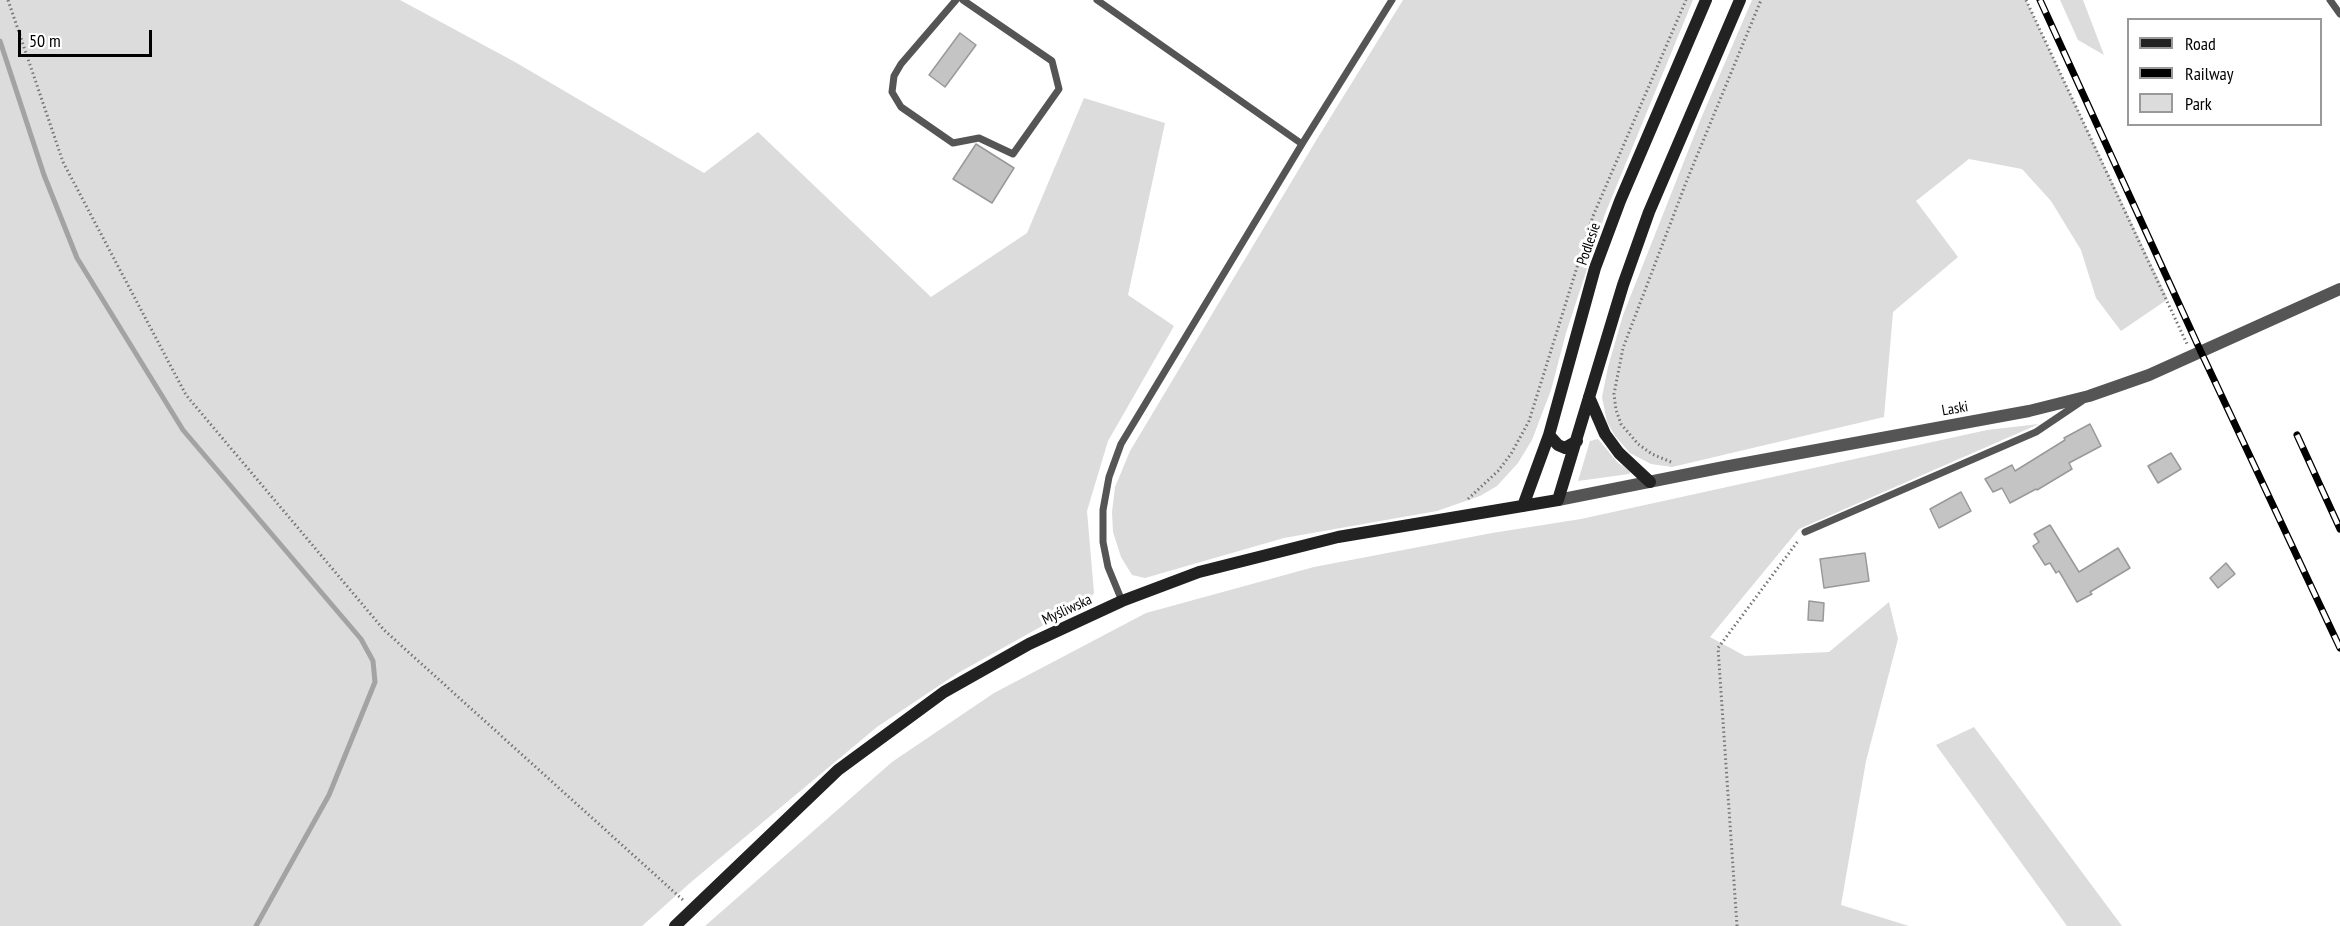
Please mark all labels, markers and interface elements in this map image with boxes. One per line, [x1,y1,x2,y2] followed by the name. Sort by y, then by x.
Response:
[21,18,154,56] scale bar
[2127,18,2322,126] legend
[29,29,61,52] text: 50 m
[2185,32,2216,55] text: Road
[2185,62,2234,85] text: Railway
[2185,92,2212,115] text: Park
[1573,220,1605,268] street label: Podlesie
[1941,398,1969,420] street label: Laski
[1039,591,1095,629] street label: Myśliwska

